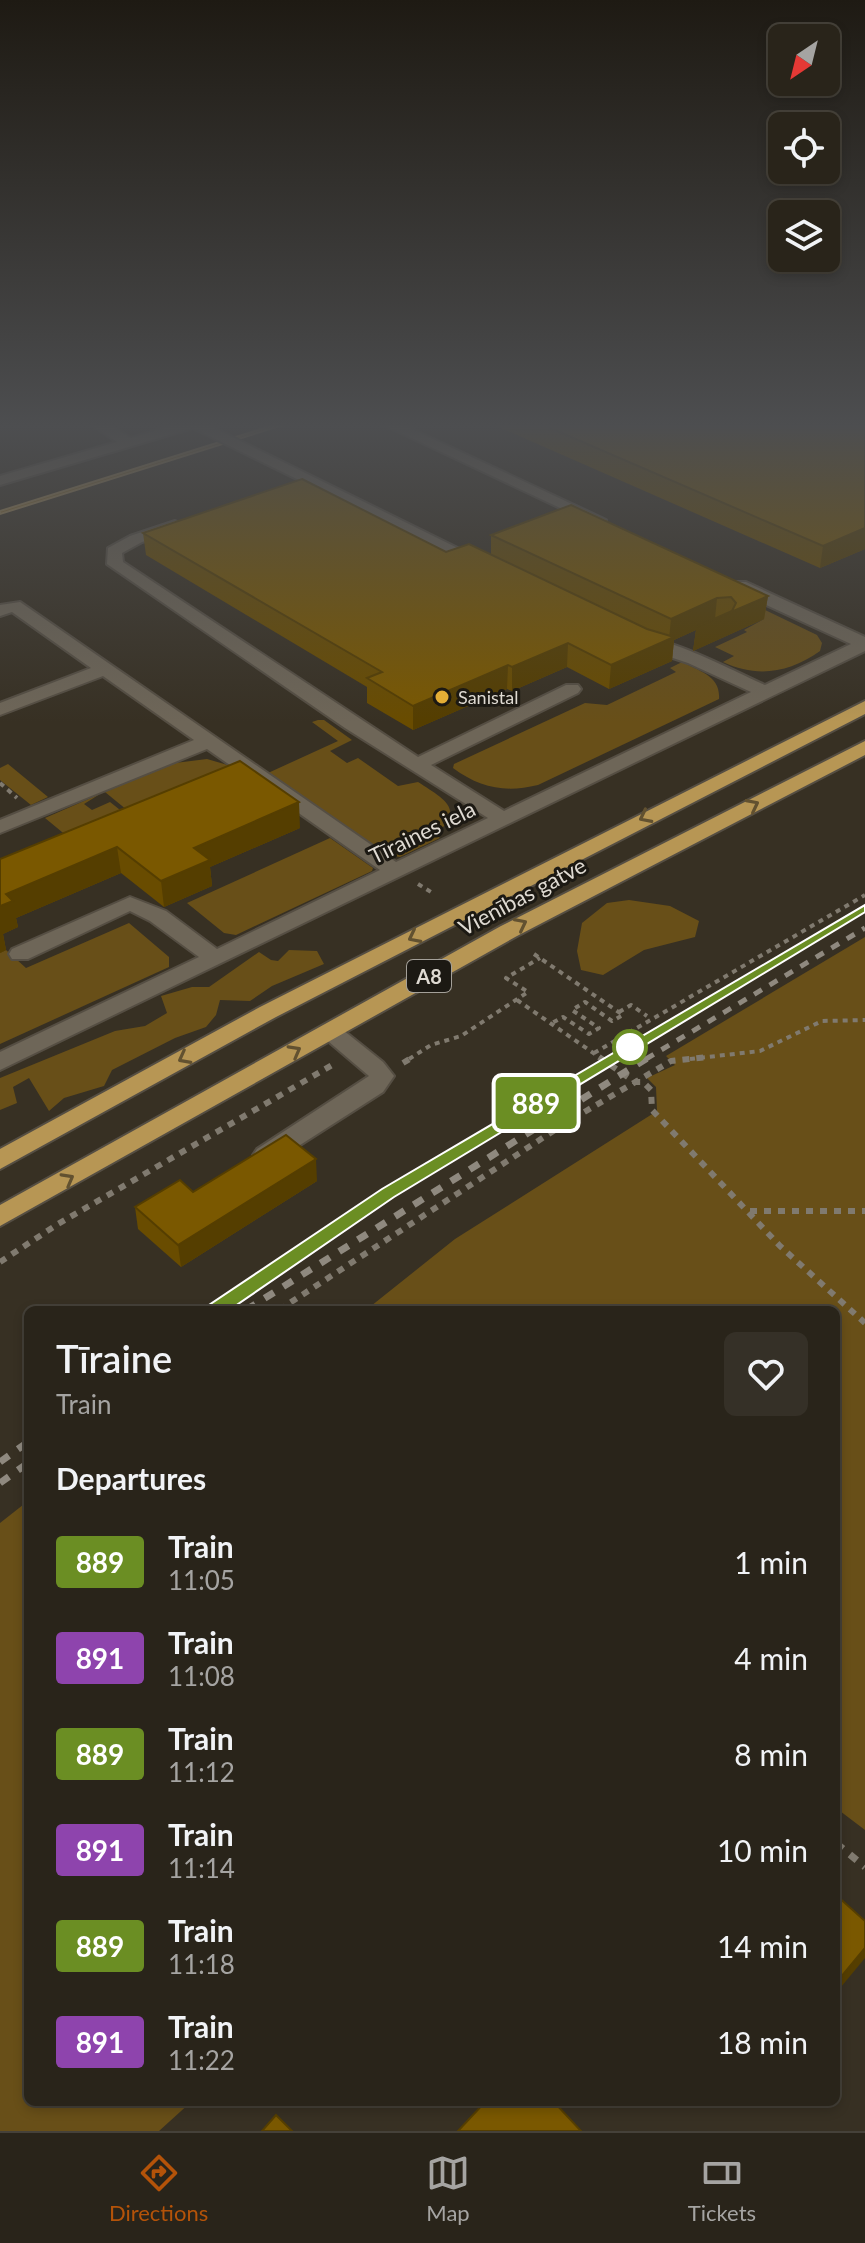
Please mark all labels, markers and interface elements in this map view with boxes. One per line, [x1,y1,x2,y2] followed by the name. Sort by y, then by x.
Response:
[768,24,840,96] north arrow
[768,24,840,272] map controls
[768,112,840,184] button: locate
[768,200,840,272] button: layers
[458,686,518,708] place label: Sanistal
[433,688,451,706] marker: Sanistal
[365,795,479,869] street label: Tīraines iela
[744,799,759,815] one-way arrow
[639,808,653,823] one-way arrow
[454,851,590,941] street label: Vienības gatve
[513,919,528,934] one-way arrow
[408,927,422,942] one-way arrow
[407,960,451,992] road number: A8
[613,1030,647,1064] unlabelled marker
[286,1045,300,1061] one-way arrow
[178,1048,192,1063] one-way arrow
[490,1077,582,1129] line badge: 889
[512,1086,560,1120] text: 889
[59,1173,74,1189] one-way arrow
[724,1332,808,1416] button: heart
[56,1335,172,1381] text: Tīraine
[56,1388,111,1420] text: Train
[56,1460,206,1496] text: Departures
[168,1528,234,1564] text: Train
[734,1544,808,1580] text: 1 min
[76,1545,124,1579] text: 889
[168,1564,235,1596] text: 11:05
[168,1624,234,1660] text: Train
[734,1640,808,1676] text: 4 min
[76,1641,124,1675] text: 891
[168,1660,235,1692] text: 11:08
[168,1720,234,1756] text: Train
[734,1736,808,1772] text: 8 min
[76,1737,124,1771] text: 889
[168,1756,235,1788] text: 11:12
[168,1816,234,1852] text: Train
[717,1832,808,1868] text: 10 min
[76,1833,124,1867] text: 891
[168,1852,235,1884] text: 11:14
[168,1912,234,1948] text: Train
[717,1928,808,1964] text: 14 min
[76,1929,124,1963] text: 889
[168,1948,235,1980] text: 11:18
[168,2008,234,2044] text: Train
[717,2024,808,2060] text: 18 min
[76,2025,124,2059] text: 891
[168,2044,235,2076] text: 11:22
[109,2151,208,2226] tab: Directions
[426,2151,470,2226] tab: Map
[688,2151,756,2226] tab: Tickets

